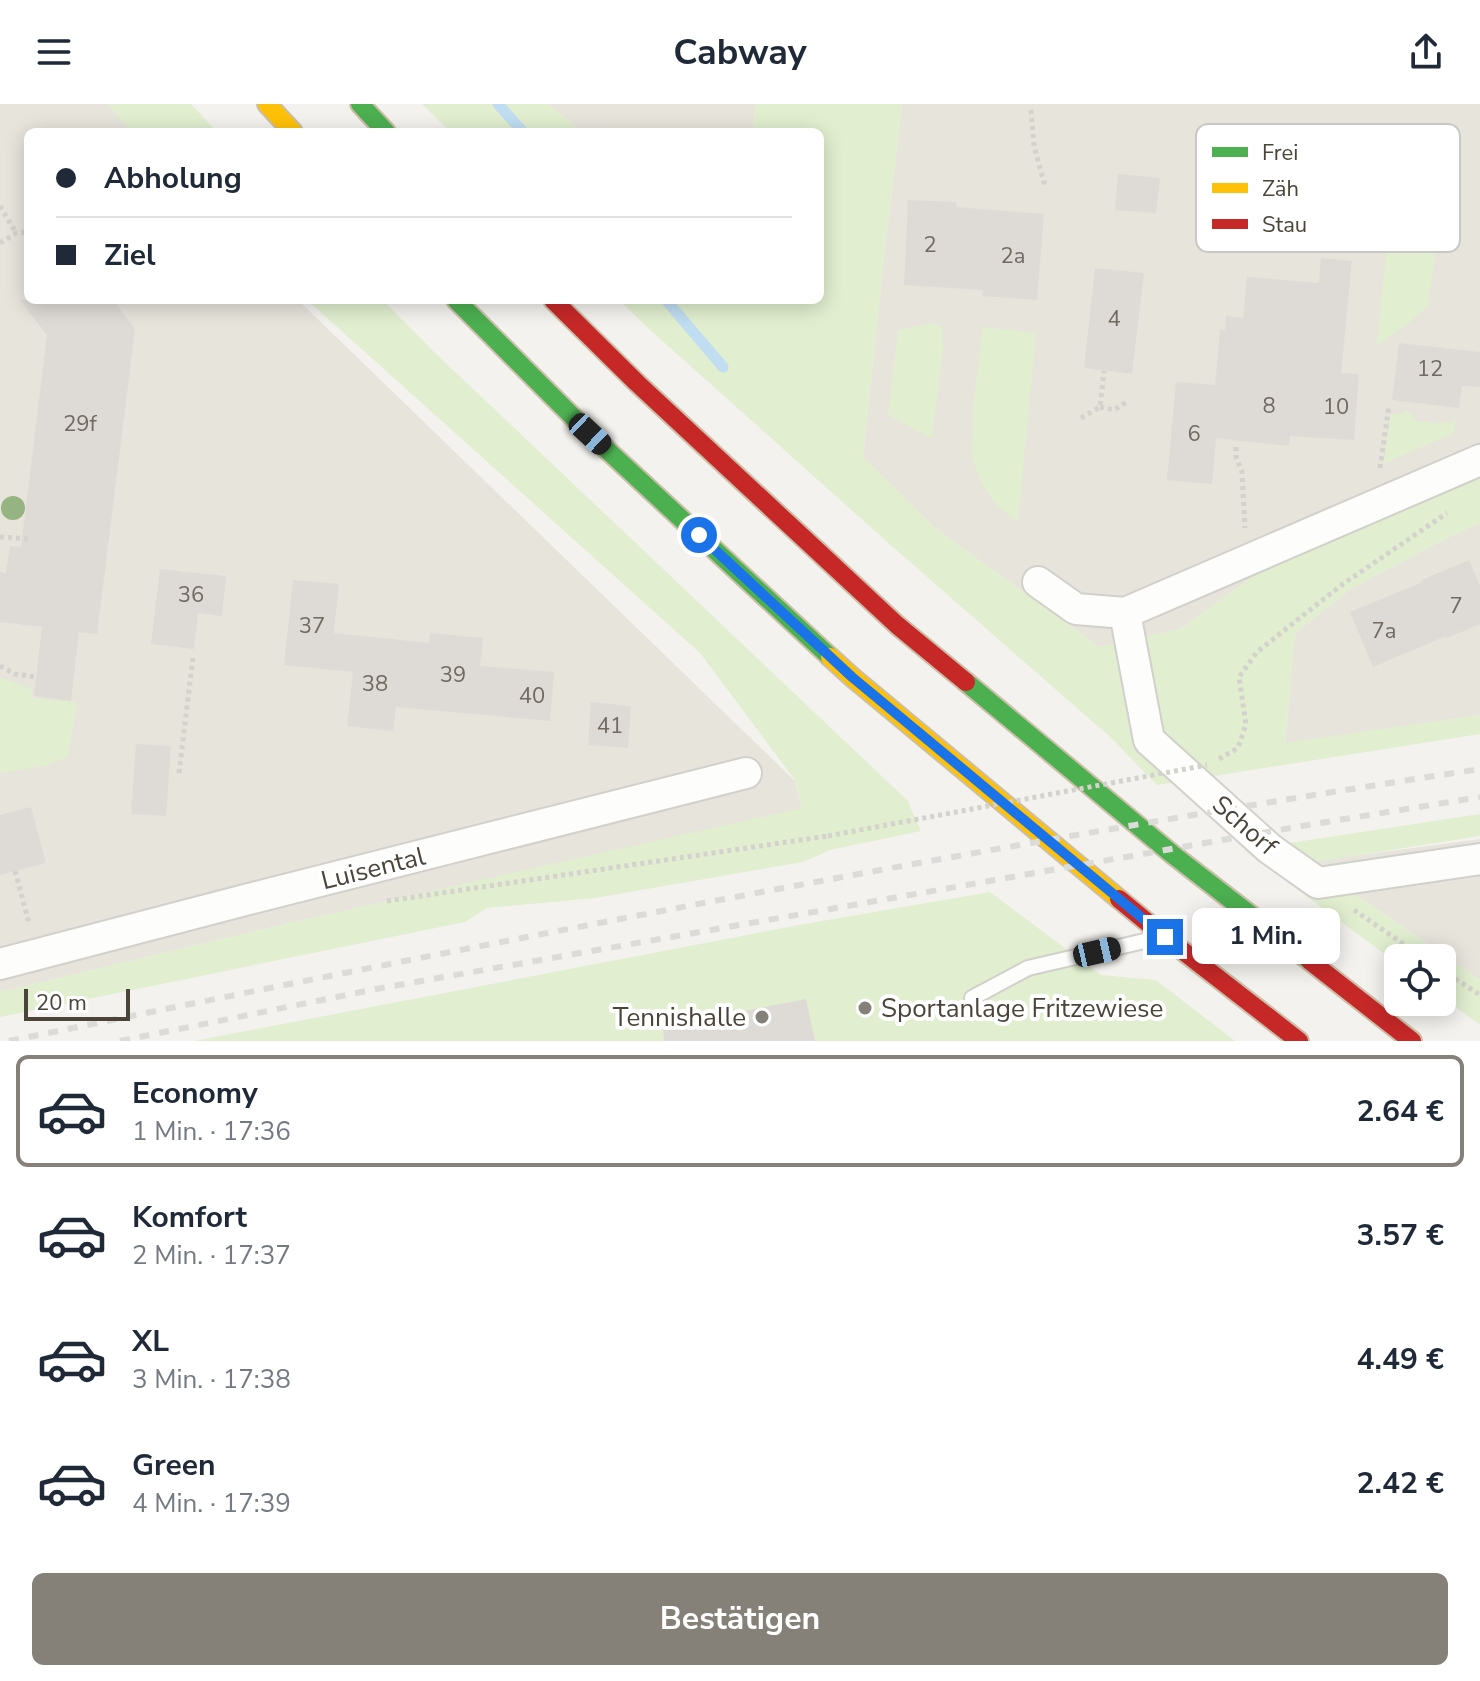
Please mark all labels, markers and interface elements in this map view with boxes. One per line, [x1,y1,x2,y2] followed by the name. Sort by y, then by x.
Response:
[673,28,807,77] text: Cabway
[32,30,76,74] icon: menu
[1404,30,1448,74] icon: share
[1196,124,1460,252] legend
[1262,138,1298,168] text: Frei
[104,158,242,199] text: Abholung
[1262,174,1299,204] text: Zäh
[1262,210,1307,240] text: Stau
[923,230,937,260] house number: 2
[104,235,156,276] text: Ziel
[1001,241,1025,271] house number: 2a
[1107,304,1121,334] house number: 4
[1417,354,1443,384] house number: 12
[1262,391,1276,421] house number: 8
[1323,392,1349,422] house number: 10
[63,409,98,439] house number: 29f
[564,409,616,459] car
[1187,419,1201,449] house number: 6
[681,517,717,553] route start
[178,580,204,610] house number: 36
[1449,591,1463,621] house number: 7
[299,611,325,641] house number: 37
[1372,616,1396,646] house number: 7a
[440,660,466,690] house number: 39
[362,669,388,699] house number: 38
[519,681,545,711] house number: 40
[597,711,623,741] house number: 41
[1205,787,1285,864] street label: Schorf
[317,839,429,898] street label: Luisental
[1193,909,1341,965] callout: 1 Min.
[1229,918,1303,953] text: 1 Min.
[1147,919,1183,955] route end
[1071,935,1123,969] car
[1384,944,1456,1016] map controls
[1384,944,1456,1016] button: locate
[24,985,130,1021] scale bar
[36,988,87,1018] text: 20 m
[881,991,1163,1026] place label: Sportanlage Fritzewiese
[856,999,874,1017] marker: Sportanlage Fritzewiese
[613,1000,746,1035] place label: Tennishalle
[753,1008,771,1026] marker: Tennishalle
[132,1073,258,1114] text: Economy
[36,1075,108,1147] icon: car
[1356,1091,1444,1132] text: 2.64 €
[132,1114,291,1149] text: 1 Min. · 17:36
[132,1197,247,1238] text: Komfort
[36,1199,108,1271] icon: car
[1356,1215,1444,1256] text: 3.57 €
[132,1238,291,1273] text: 2 Min. · 17:37
[132,1321,169,1362] text: XL
[36,1323,108,1395] icon: car
[1356,1339,1444,1380] text: 4.49 €
[132,1362,291,1397] text: 3 Min. · 17:38
[132,1445,216,1486] text: Green
[36,1447,108,1519] icon: car
[1356,1463,1444,1504] text: 2.42 €
[132,1486,291,1521] text: 4 Min. · 17:39
[32,1573,1448,1665] button: Bestätigen

